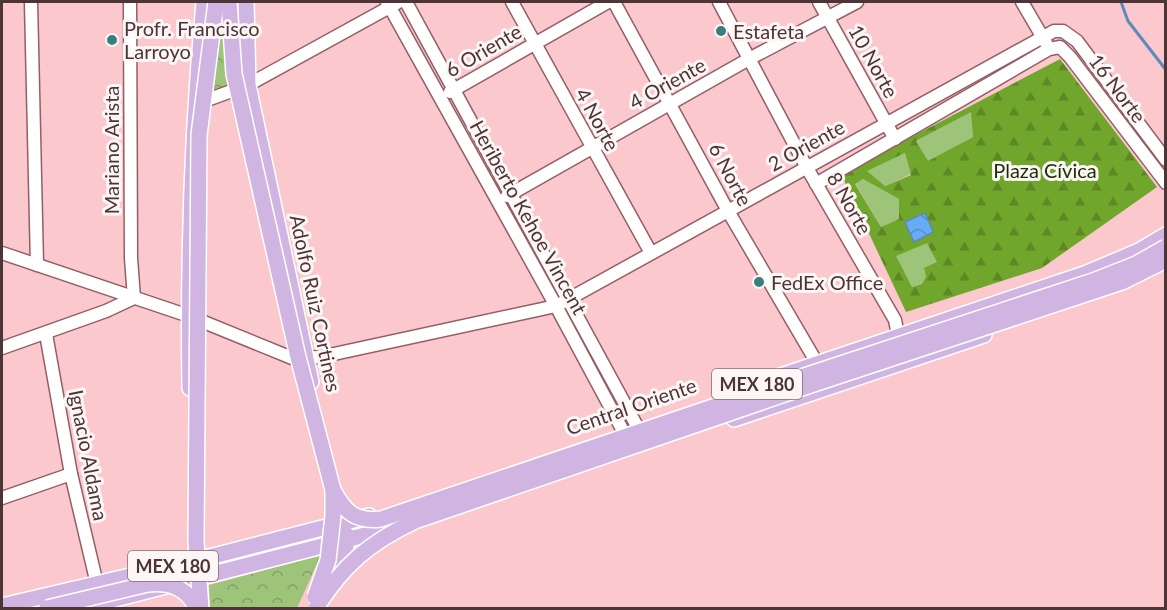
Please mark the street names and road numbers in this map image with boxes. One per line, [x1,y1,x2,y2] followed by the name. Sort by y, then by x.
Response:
[441,19,525,81] street label: 6 Oriente
[844,20,904,102] street label: 10 Norte
[1084,49,1152,127] street label: 16 Norte
[625,52,709,114] street label: 4 Oriente
[571,83,625,155] street label: 4 Norte
[99,86,123,214] street label: Mariano Arista
[764,114,848,176] street label: 2 Oriente
[466,116,592,318] street label: Heriberto Kehoe Vincent
[704,138,758,210] street label: 6 Norte
[823,168,877,238] street label: 8 Norte
[286,212,346,394] street label: Adolfo Ruiz Cortines
[712,369,802,399] road number: MEX 180
[563,373,699,439] street label: Central Oriente
[65,388,113,522] street label: Ignacio Aldama
[128,551,218,581] road number: MEX 180

